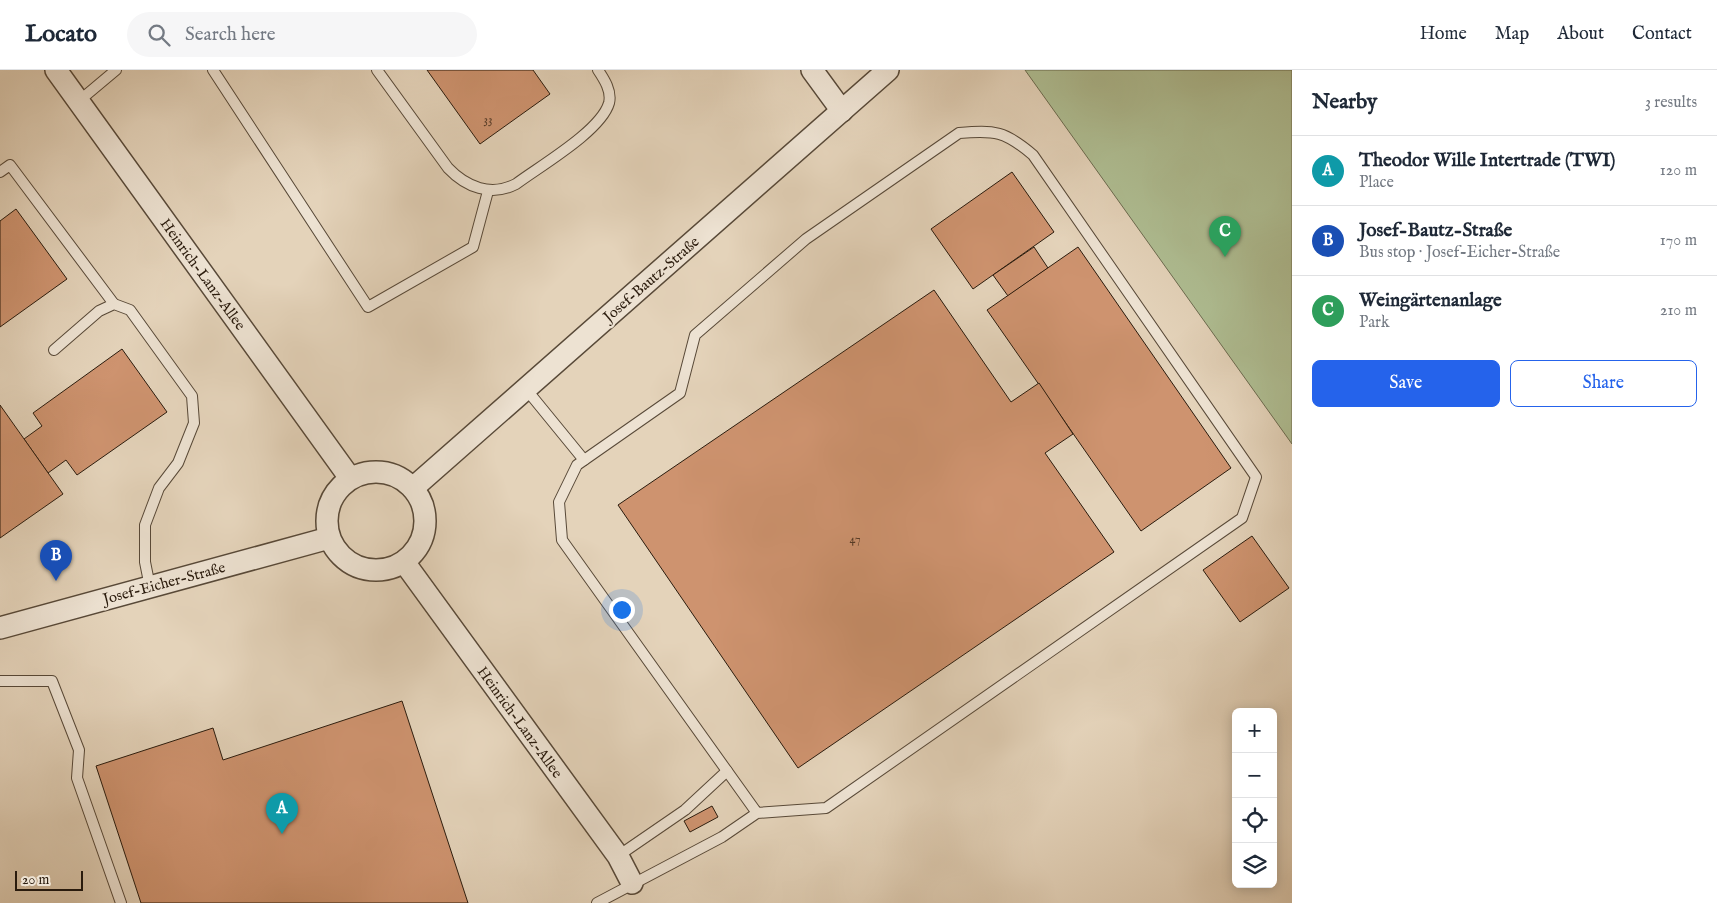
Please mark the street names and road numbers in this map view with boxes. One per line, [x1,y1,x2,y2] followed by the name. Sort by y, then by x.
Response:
[156,215,250,334] street label: Heinrich-Lanz-Allee
[598,232,703,328] street label: Josef-Bautz-Straße
[99,558,228,609] street label: Josef-Eicher-Straße
[473,663,567,782] street label: Heinrich-Lanz-Allee

